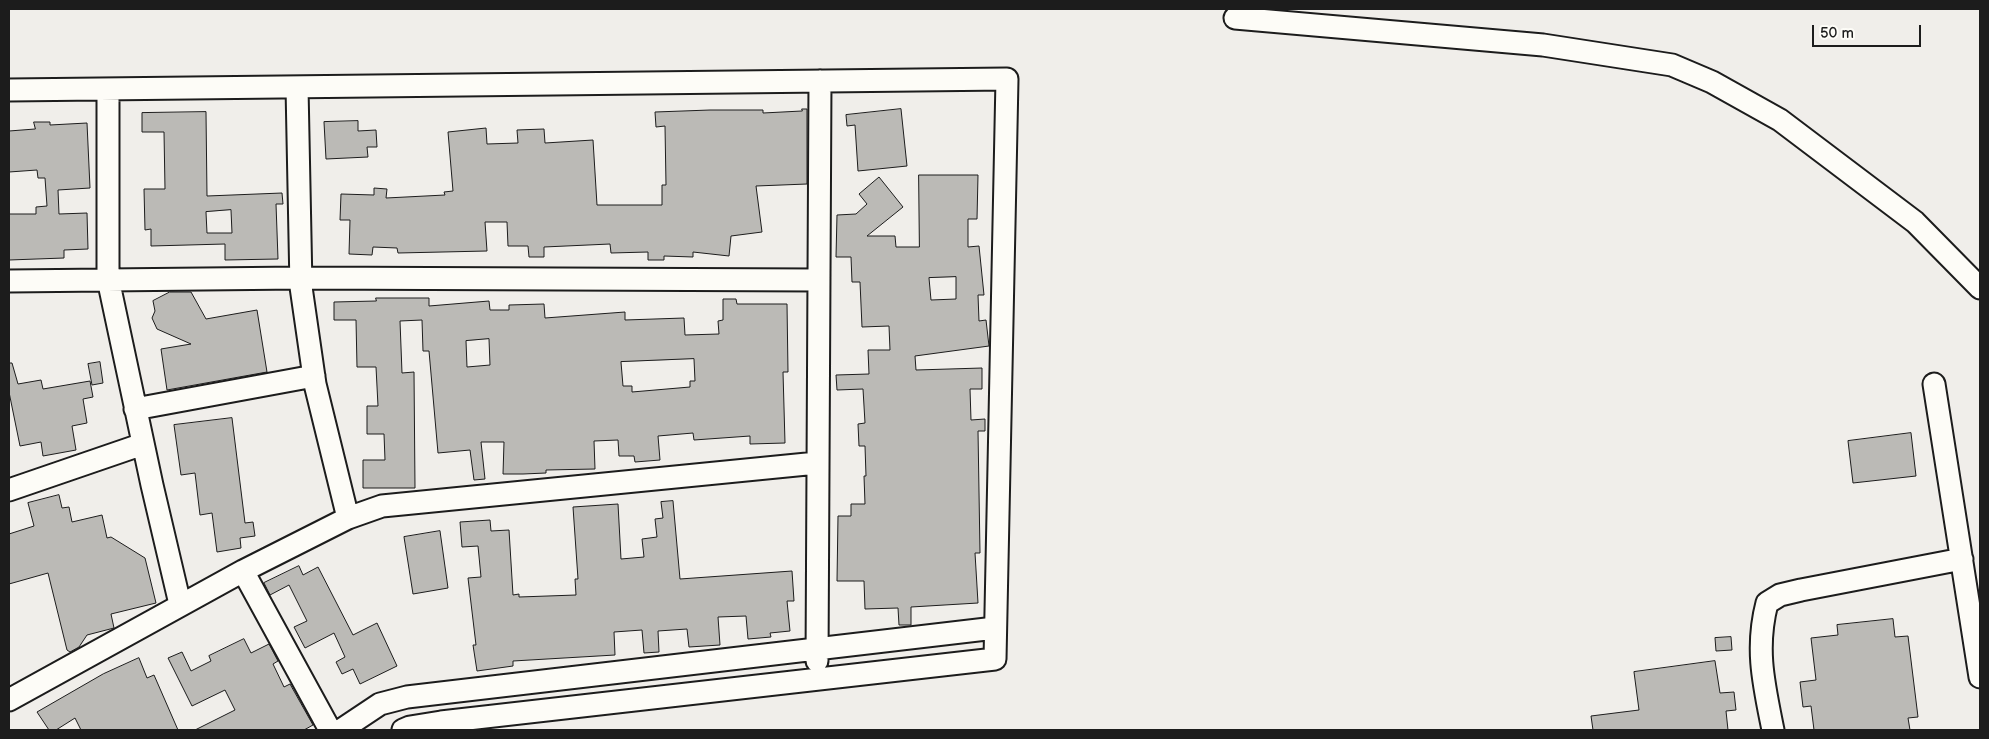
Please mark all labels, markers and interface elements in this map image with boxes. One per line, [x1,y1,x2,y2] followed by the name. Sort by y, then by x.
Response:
[1814,15,1923,47] scale bar
[1820,24,1854,43] text: 50 m

